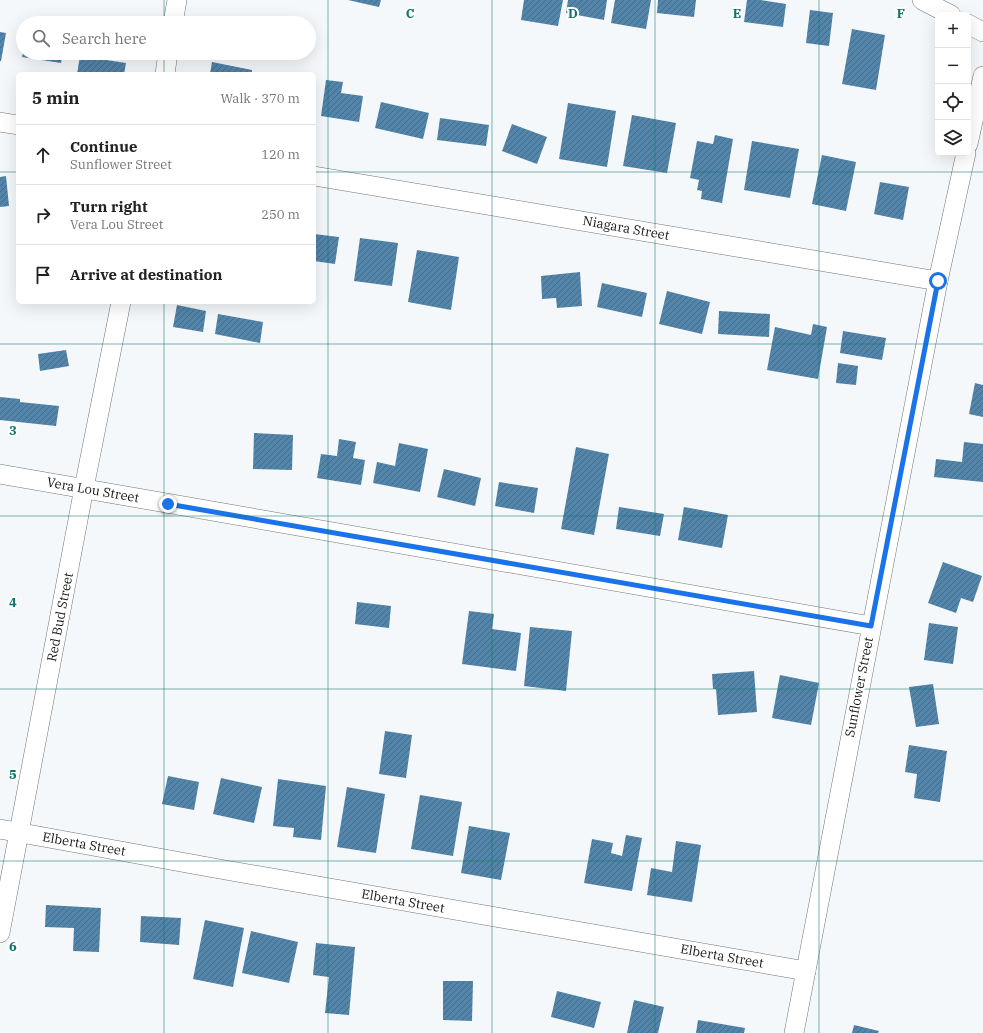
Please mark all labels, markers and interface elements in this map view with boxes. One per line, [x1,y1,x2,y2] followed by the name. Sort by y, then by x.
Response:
[406,5,415,22] text: C
[568,5,578,22] text: D
[733,5,741,22] text: E
[897,5,905,22] text: F
[935,12,971,156] map controls
[935,12,971,48] button: +
[16,16,316,60] search box
[30,27,52,49] icon: search
[62,29,147,48] text: Search here
[935,48,971,84] button: −
[935,84,971,120] button: locate
[32,87,80,109] text: 5 min
[221,90,300,107] text: Walk · 370 m
[935,120,971,156] button: layers
[70,137,137,156] text: Continue
[32,144,54,166] icon: ahead
[261,146,300,163] text: 120 m
[70,156,172,173] text: Sunflower Street
[70,197,148,216] text: Turn right
[32,204,54,226] icon: right
[261,206,300,223] text: 250 m
[581,212,671,244] street label: Niagara Street
[70,216,163,233] text: Vera Lou Street
[32,264,54,286] icon: arrive
[70,265,222,284] text: Arrive at destination
[929,272,947,290] route start
[9,422,17,439] text: 3
[46,474,141,507] street label: Vera Lou Street
[159,495,177,513] route end
[43,570,77,663] street label: Red Bud Street
[9,594,17,611] text: 4
[841,635,877,739] street label: Sunflower Street
[9,766,17,783] text: 5
[41,828,127,860] street label: Elberta Street
[360,885,446,917] street label: Elberta Street
[9,938,17,955] text: 6
[679,940,765,972] street label: Elberta Street

